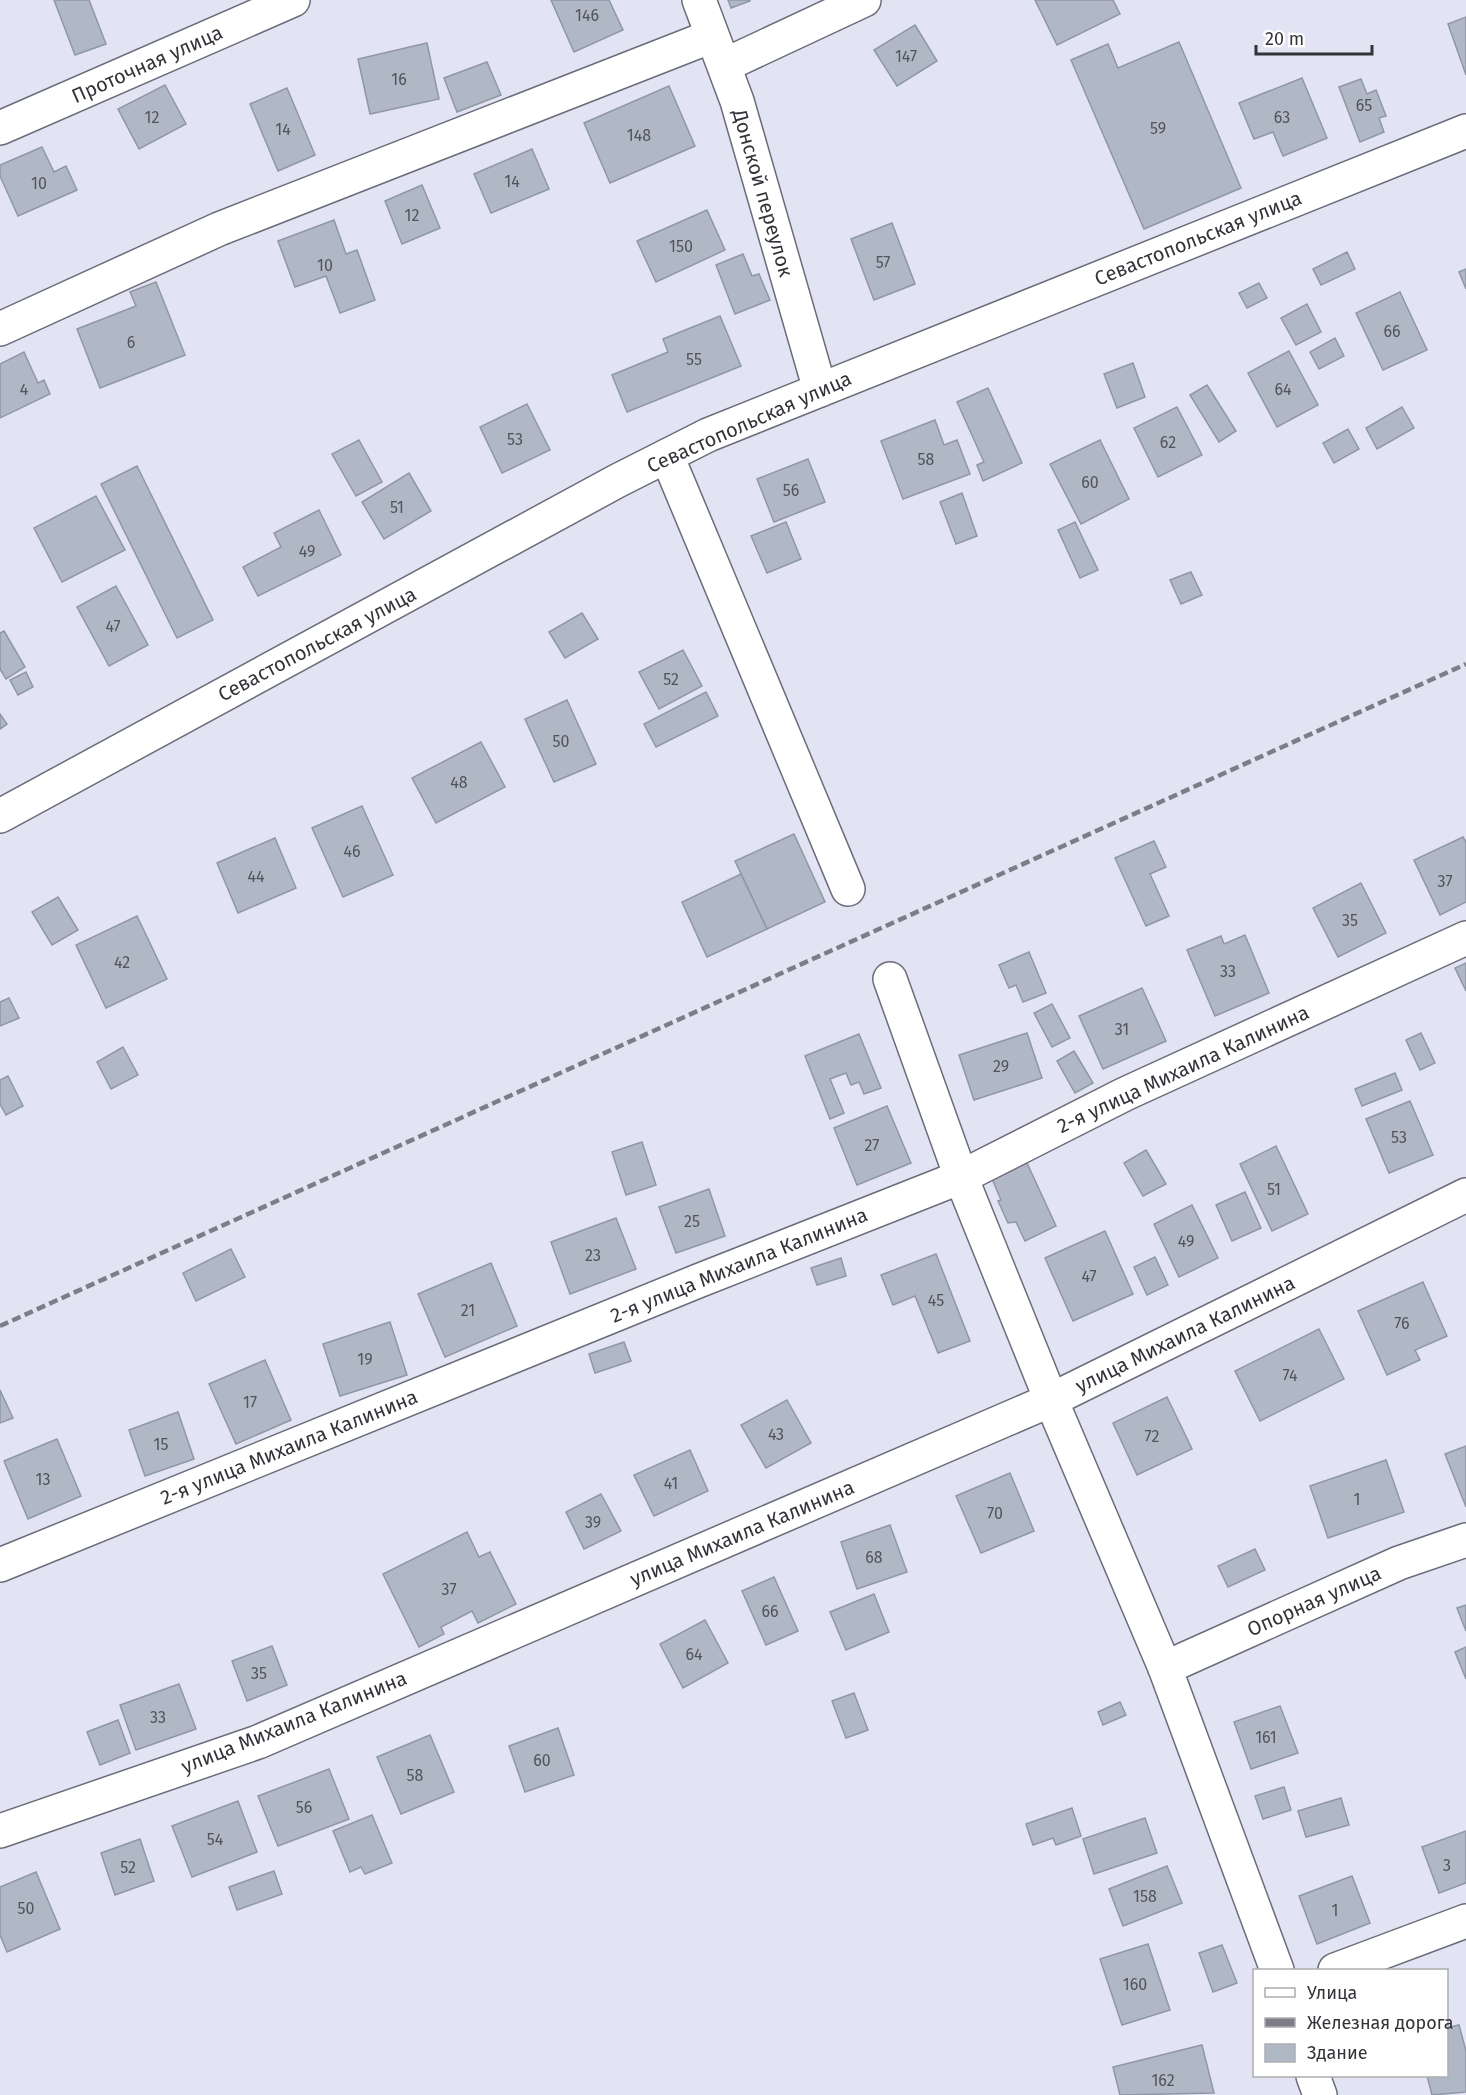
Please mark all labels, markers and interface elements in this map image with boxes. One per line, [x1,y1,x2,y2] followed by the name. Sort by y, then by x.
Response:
[575,6,599,25] house number: 146
[1256,18,1372,56] scale bar
[68,20,226,108] street label: Проточная улица
[1265,28,1304,50] text: 20 m
[895,47,917,66] house number: 147
[391,70,407,89] house number: 16
[1356,96,1372,115] house number: 65
[727,106,799,280] street label: Донской переулок
[145,108,159,127] house number: 12
[1274,108,1290,127] house number: 63
[1150,119,1166,138] house number: 59
[275,120,291,139] house number: 14
[627,126,651,145] house number: 148
[504,172,520,191] house number: 14
[31,174,47,193] house number: 10
[1091,185,1305,291] street label: Севастопольская улица
[405,206,419,225] house number: 12
[669,237,693,256] house number: 150
[876,253,890,272] house number: 57
[317,256,333,275] house number: 10
[1383,322,1401,341] house number: 66
[127,333,135,352] house number: 6
[686,350,702,369] house number: 55
[643,366,855,478] street label: Севастопольская улица
[20,380,29,399] house number: 4
[1274,380,1292,399] house number: 64
[507,430,523,449] house number: 53
[1160,433,1176,452] house number: 62
[918,450,935,469] house number: 58
[1081,473,1099,492] house number: 60
[783,481,799,500] house number: 56
[390,498,404,517] house number: 51
[299,542,315,561] house number: 49
[214,582,420,706] street label: Севастопольская улица
[105,617,121,636] house number: 47
[663,670,679,689] house number: 52
[553,732,570,751] house number: 50
[450,773,468,792] house number: 48
[343,842,361,861] house number: 46
[247,867,265,886] house number: 44
[1437,872,1453,891] house number: 37
[1342,911,1358,930] house number: 35
[114,953,130,972] house number: 42
[1220,962,1236,981] house number: 33
[1053,1000,1313,1138] street label: 2-я улица Михаила Калинина
[1115,1020,1129,1039] house number: 31
[993,1057,1009,1076] house number: 29
[1391,1128,1407,1147] house number: 53
[865,1136,879,1155] house number: 27
[1267,1180,1281,1199] house number: 51
[607,1202,871,1328] street label: 2-я улица Михаила Калинина
[684,1212,700,1231] house number: 25
[1178,1232,1194,1251] house number: 49
[585,1246,601,1265] house number: 23
[1081,1267,1097,1286] house number: 47
[1071,1270,1299,1398] street label: улица Михаила Калинина
[928,1291,944,1310] house number: 45
[461,1301,475,1320] house number: 21
[1394,1314,1410,1333] house number: 76
[357,1350,373,1369] house number: 19
[1283,1366,1298,1385] house number: 74
[157,1384,421,1510] street label: 2-я улица Михаила Калинина
[243,1393,257,1412] house number: 17
[768,1425,784,1444] house number: 43
[1145,1427,1159,1446] house number: 72
[154,1435,168,1454] house number: 15
[36,1470,50,1489] house number: 13
[664,1474,678,1493] house number: 41
[626,1475,858,1591] street label: улица Михаила Калинина
[1354,1490,1360,1509] house number: 1
[987,1504,1003,1523] house number: 70
[585,1513,601,1532] house number: 39
[865,1548,883,1567] house number: 68
[1243,1561,1385,1641] street label: Опорная улица
[441,1580,457,1599] house number: 37
[761,1602,779,1621] house number: 66
[685,1645,703,1664] house number: 64
[251,1664,267,1683] house number: 35
[178,1666,410,1778] street label: улица Михаила Калинина
[150,1708,166,1727] house number: 33
[1255,1728,1277,1747] house number: 161
[533,1751,551,1770] house number: 60
[407,1766,424,1785] house number: 58
[296,1798,312,1817] house number: 56
[207,1830,224,1849] house number: 54
[1443,1856,1451,1875] house number: 3
[120,1858,136,1877] house number: 52
[1133,1887,1157,1906] house number: 158
[18,1899,35,1918] house number: 50
[1332,1901,1338,1920] house number: 1
[1253,1969,1448,2077] legend
[1123,1975,1147,1994] house number: 160
[1307,1982,1357,2004] text: Улица
[1307,2012,1454,2034] text: Железная дорога
[1307,2042,1368,2064] text: Здание
[1151,2071,1175,2090] house number: 162

